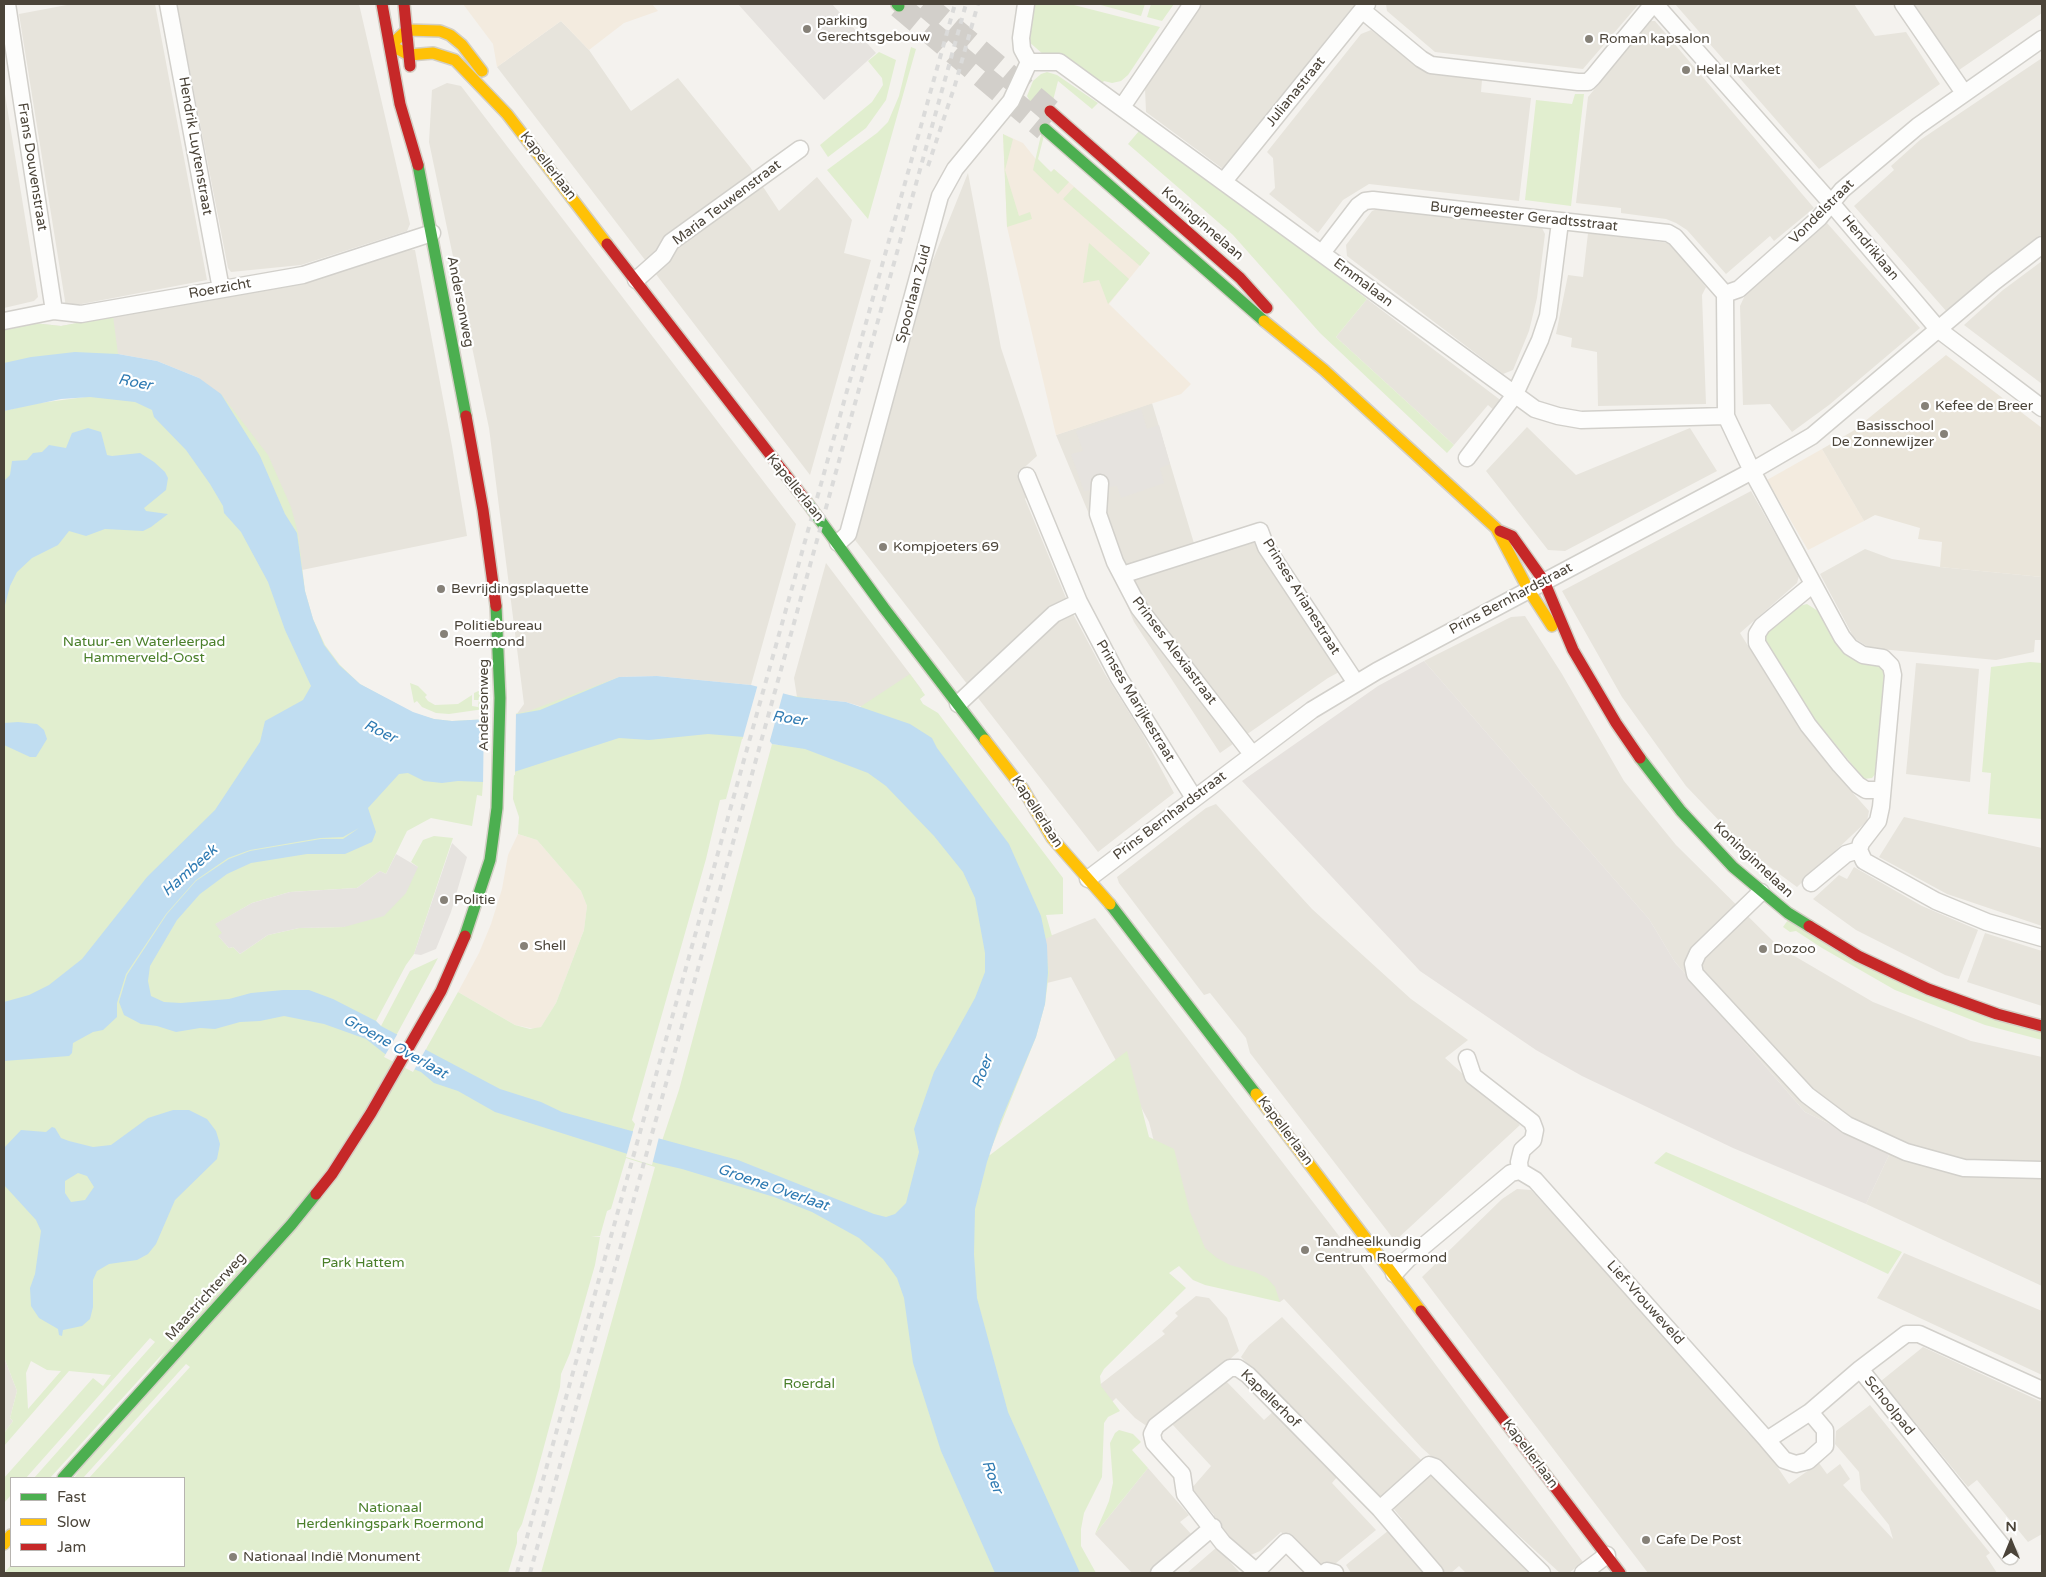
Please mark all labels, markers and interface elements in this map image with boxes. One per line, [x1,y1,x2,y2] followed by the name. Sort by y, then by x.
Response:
[817,13,930,46] place label: parking Gerechtsgebouw
[801,23,813,35] marker: parking Gerechtsgebouw
[1599,31,1710,47] place label: Roman kapsalon
[1583,33,1595,45] marker: Roman kapsalon
[1263,54,1329,130] street label: Julianastraat
[1696,62,1780,78] place label: Helal Market
[1680,64,1692,76] marker: Helal Market
[175,76,215,216] street label: Hendrik Luytenstraat
[14,102,50,232] street label: Frans Douvenstraat
[516,129,580,203] street label: Kapellerlaan
[669,157,785,249] street label: Maria Teuwenstraat
[1786,176,1858,248] street label: Vondelstraat
[1157,184,1247,264] street label: Koninginnelaan
[1429,199,1619,235] street label: Burgemeester Geradtsstraat
[1838,212,1902,284] street label: Hendriklaan
[893,243,935,345] street label: Spoorlaan Zuid
[443,255,477,349] street label: Andersonweg
[1330,255,1396,311] street label: Emmalaan
[187,275,253,303] street label: Roerzicht
[117,371,153,395] water label: Roer
[1935,398,2033,414] place label: Kefee de Breer
[1919,400,1931,412] marker: Kefee de Breer
[1831,418,1934,451] place label: Basisschool De Zonnewijzer
[1938,428,1950,440] marker: Basisschool De Zonnewijzer
[763,451,827,525] street label: Kapellerlaan
[1259,536,1343,658] street label: Prinses Arianestraat
[893,539,999,555] place label: Kompjoeters 69
[877,541,889,553] marker: Kompjoeters 69
[1447,559,1575,639] street label: Prins Bernhardstraat
[451,581,589,597] place label: Bevrijdingsplaquette
[435,583,447,595] marker: Bevrijdingsplaquette
[1128,594,1220,708] street label: Prinses Alexiastraat
[454,618,542,650] place label: Politiebureau Roermond
[438,628,450,640] marker: Politiebureau Roermond
[63,634,225,666] park label: Natuur-en Waterleerpad Hammerveld-Oost
[1092,637,1178,765] street label: Prinses Marijkestraat
[476,659,492,751] street label: Andersonweg
[771,708,807,730] water label: Roer
[361,716,399,748] water label: Roer
[1110,768,1230,864] street label: Prins Bernhardstraat
[1008,773,1066,851] street label: Kapellerlaan
[1709,819,1797,901] street label: Koninginnelaan
[159,842,221,900] water label: Hambeek
[454,892,495,908] place label: Politie
[438,894,450,906] marker: Politie
[534,938,566,954] place label: Shell
[518,940,530,952] marker: Shell
[1773,941,1816,957] place label: Dozoo
[1757,943,1769,955] marker: Dozoo
[340,1011,450,1083] water label: Groene Overlaat
[968,1053,998,1091] water label: Roer
[1254,1093,1316,1169] street label: Kapellerlaan
[715,1161,831,1215] water label: Groene Overlaat
[1315,1234,1447,1266] place label: Tandheelkundig Centrum Roermond
[1299,1244,1311,1256] marker: Tandheelkundig Centrum Roermond
[162,1250,250,1344] street label: Maastrichterweg
[321,1255,405,1271] park label: Park Hattem
[1603,1257,1687,1349] street label: Lief-Vrouweveld
[1237,1366,1303,1432] street label: Kapellerhof
[1860,1373,1918,1439] street label: Schoolpad
[783,1376,835,1392] park label: Roerdal
[1499,1416,1561,1492] street label: Kapellerlaan
[977,1458,1007,1496] water label: Roer
[10,1477,185,1567] legend
[57,1488,86,1506] text: Fast
[296,1500,484,1532] park label: Nationaal Herdenkingspark Roermond
[57,1513,91,1531] text: Slow
[1986,1517,2036,1567] north arrow
[2005,1518,2017,1535] text: N
[1656,1532,1741,1548] place label: Cafe De Post
[1640,1534,1652,1546] marker: Cafe De Post
[57,1538,86,1556] text: Jam
[243,1549,420,1565] place label: Nationaal Indië Monument
[227,1551,239,1563] marker: Nationaal Indië Monument

